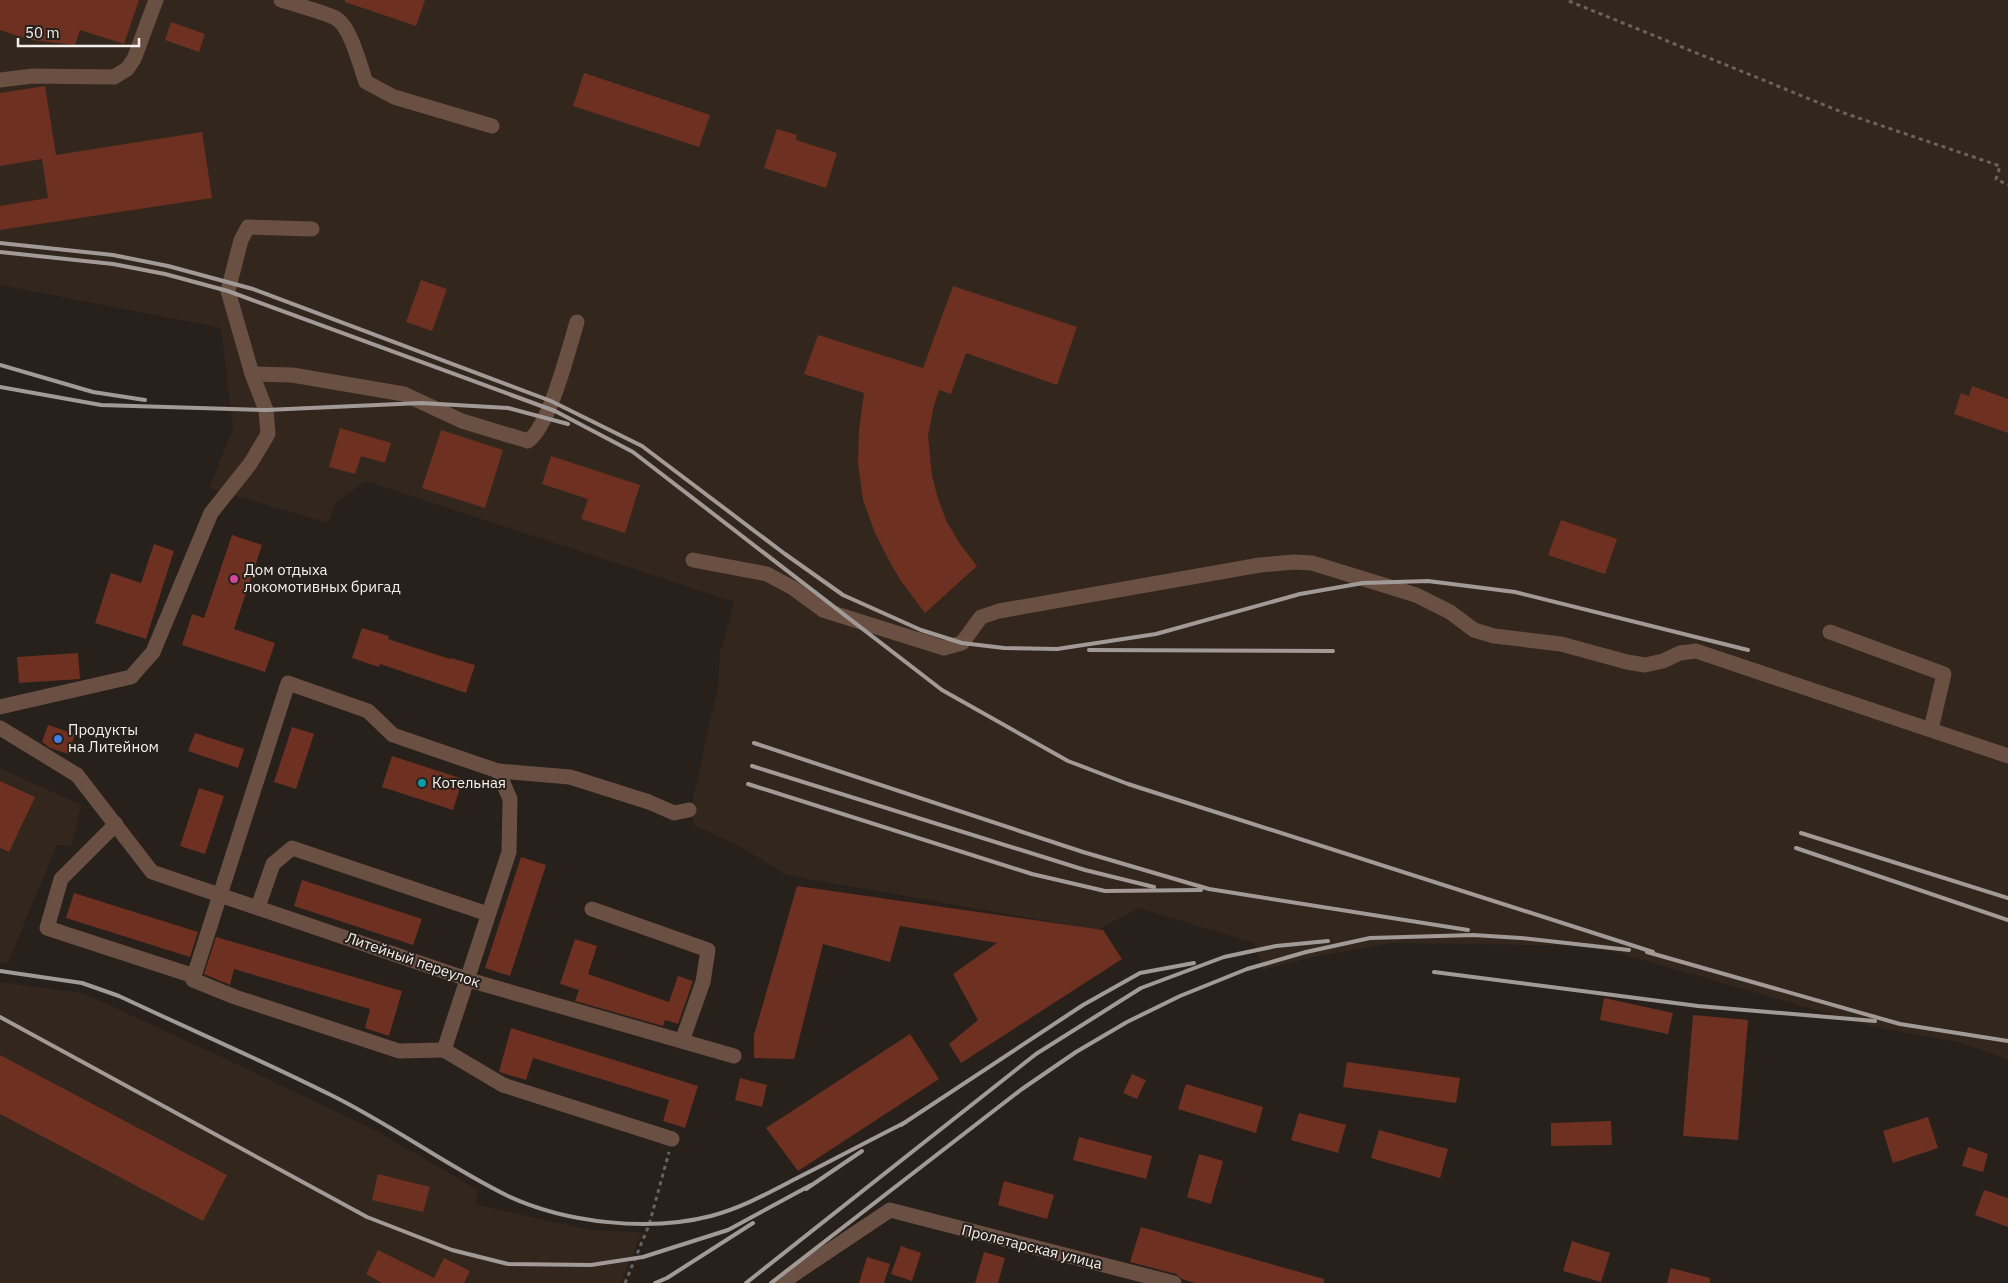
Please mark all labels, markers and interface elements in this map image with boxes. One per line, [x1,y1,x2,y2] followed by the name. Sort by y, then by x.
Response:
[18,15,139,47] scale bar
[25,23,60,42] text: 50 m
[244,560,401,596] place label: Дом отдыха локомотивных бригад
[228,573,240,585] marker: Дом отдыха локомотивных бригад
[68,720,159,756] place label: Продукты на Литейном
[52,733,64,745] marker: Продукты на Литейном
[432,773,506,792] place label: Котельная
[416,777,428,789] marker: Котельная
[343,928,483,991] street label: Литейный переулок
[960,1220,1104,1273] street label: Пролетарская улица

